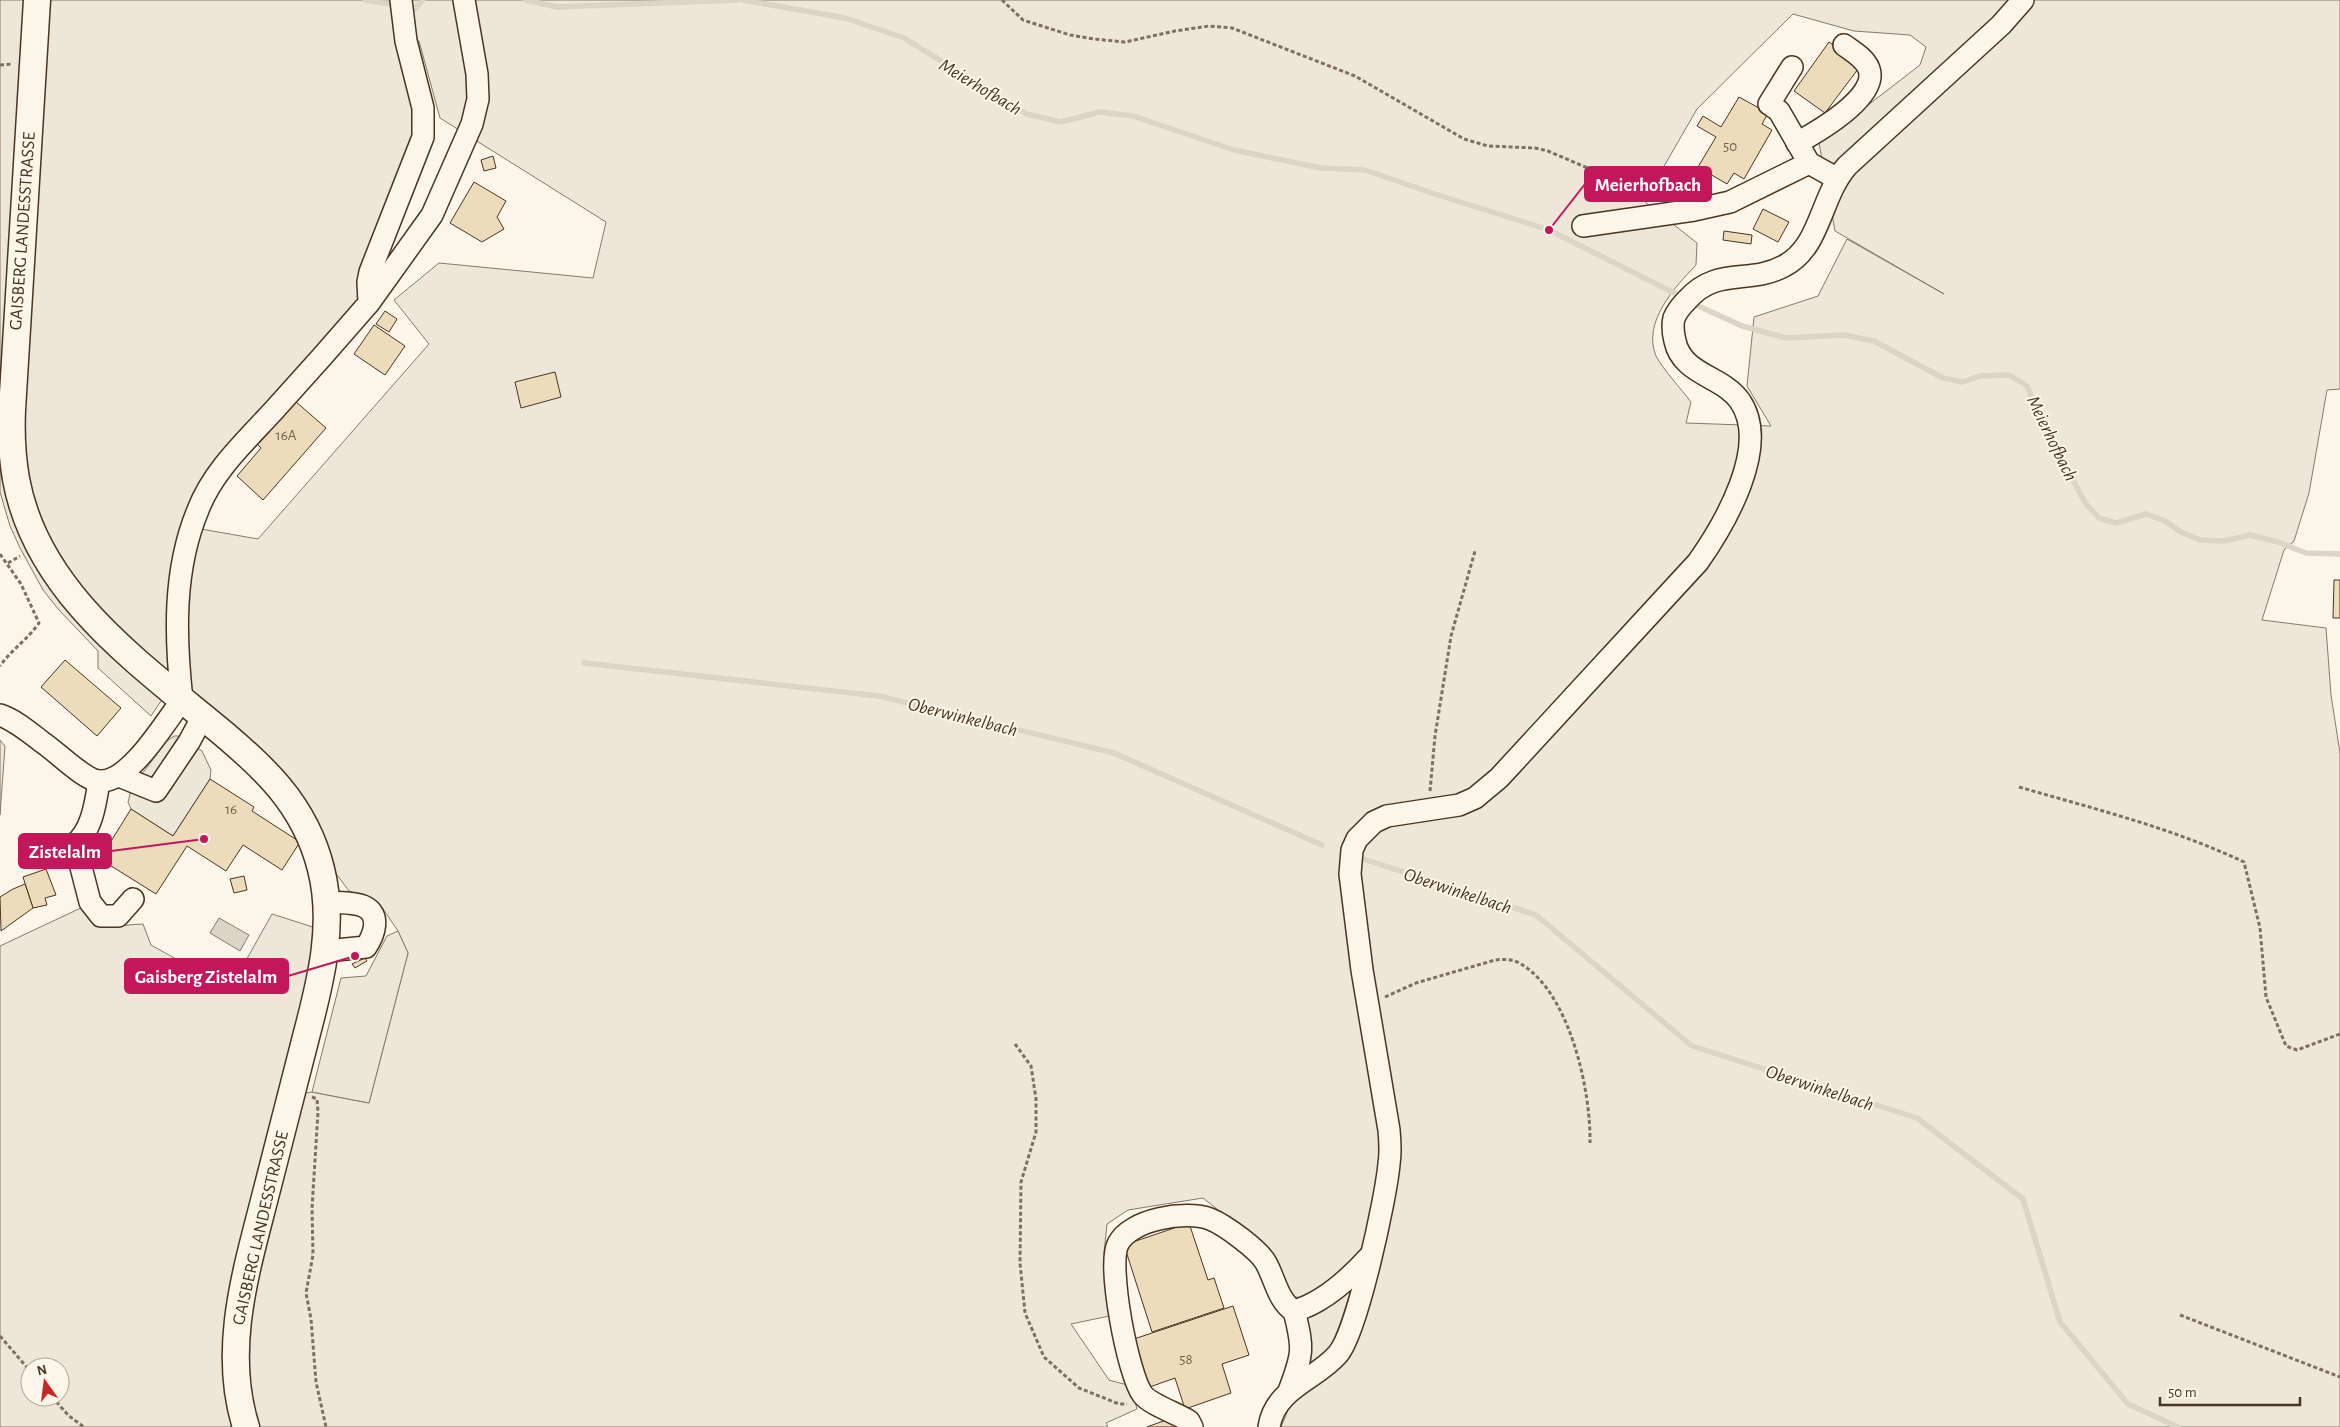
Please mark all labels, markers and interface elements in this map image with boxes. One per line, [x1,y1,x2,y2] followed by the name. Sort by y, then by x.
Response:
[936,55,1025,119] water label: Meierhofbach
[7,131,39,331] street label: GAISBERG LANDESSTRASSE
[1723,139,1737,154] house number: 50
[1585,167,1711,201] callout: Meierhofbach
[1595,176,1701,195] text: Meierhofbach
[2023,393,2080,484] water label: Meierhofbach
[276,428,297,443] house number: 16A
[906,695,1019,740] water label: Oberwinkelbach
[225,802,237,817] house number: 16
[19,834,111,868] callout: Zistelalm
[29,843,101,862] text: Zistelalm
[1401,865,1514,918] water label: Oberwinkelbach
[125,959,288,993] callout: Gaisberg Zistelalm
[135,968,277,987] text: Gaisberg Zistelalm
[1763,1062,1876,1115] water label: Oberwinkelbach
[230,1129,292,1327] street label: GAISBERG LANDESSTRASSE
[1179,1352,1193,1367] house number: 58
[20,1357,70,1407] north arrow
[36,1362,49,1378] text: N
[2160,1374,2300,1406] scale bar
[2168,1385,2197,1400] text: 50 m

